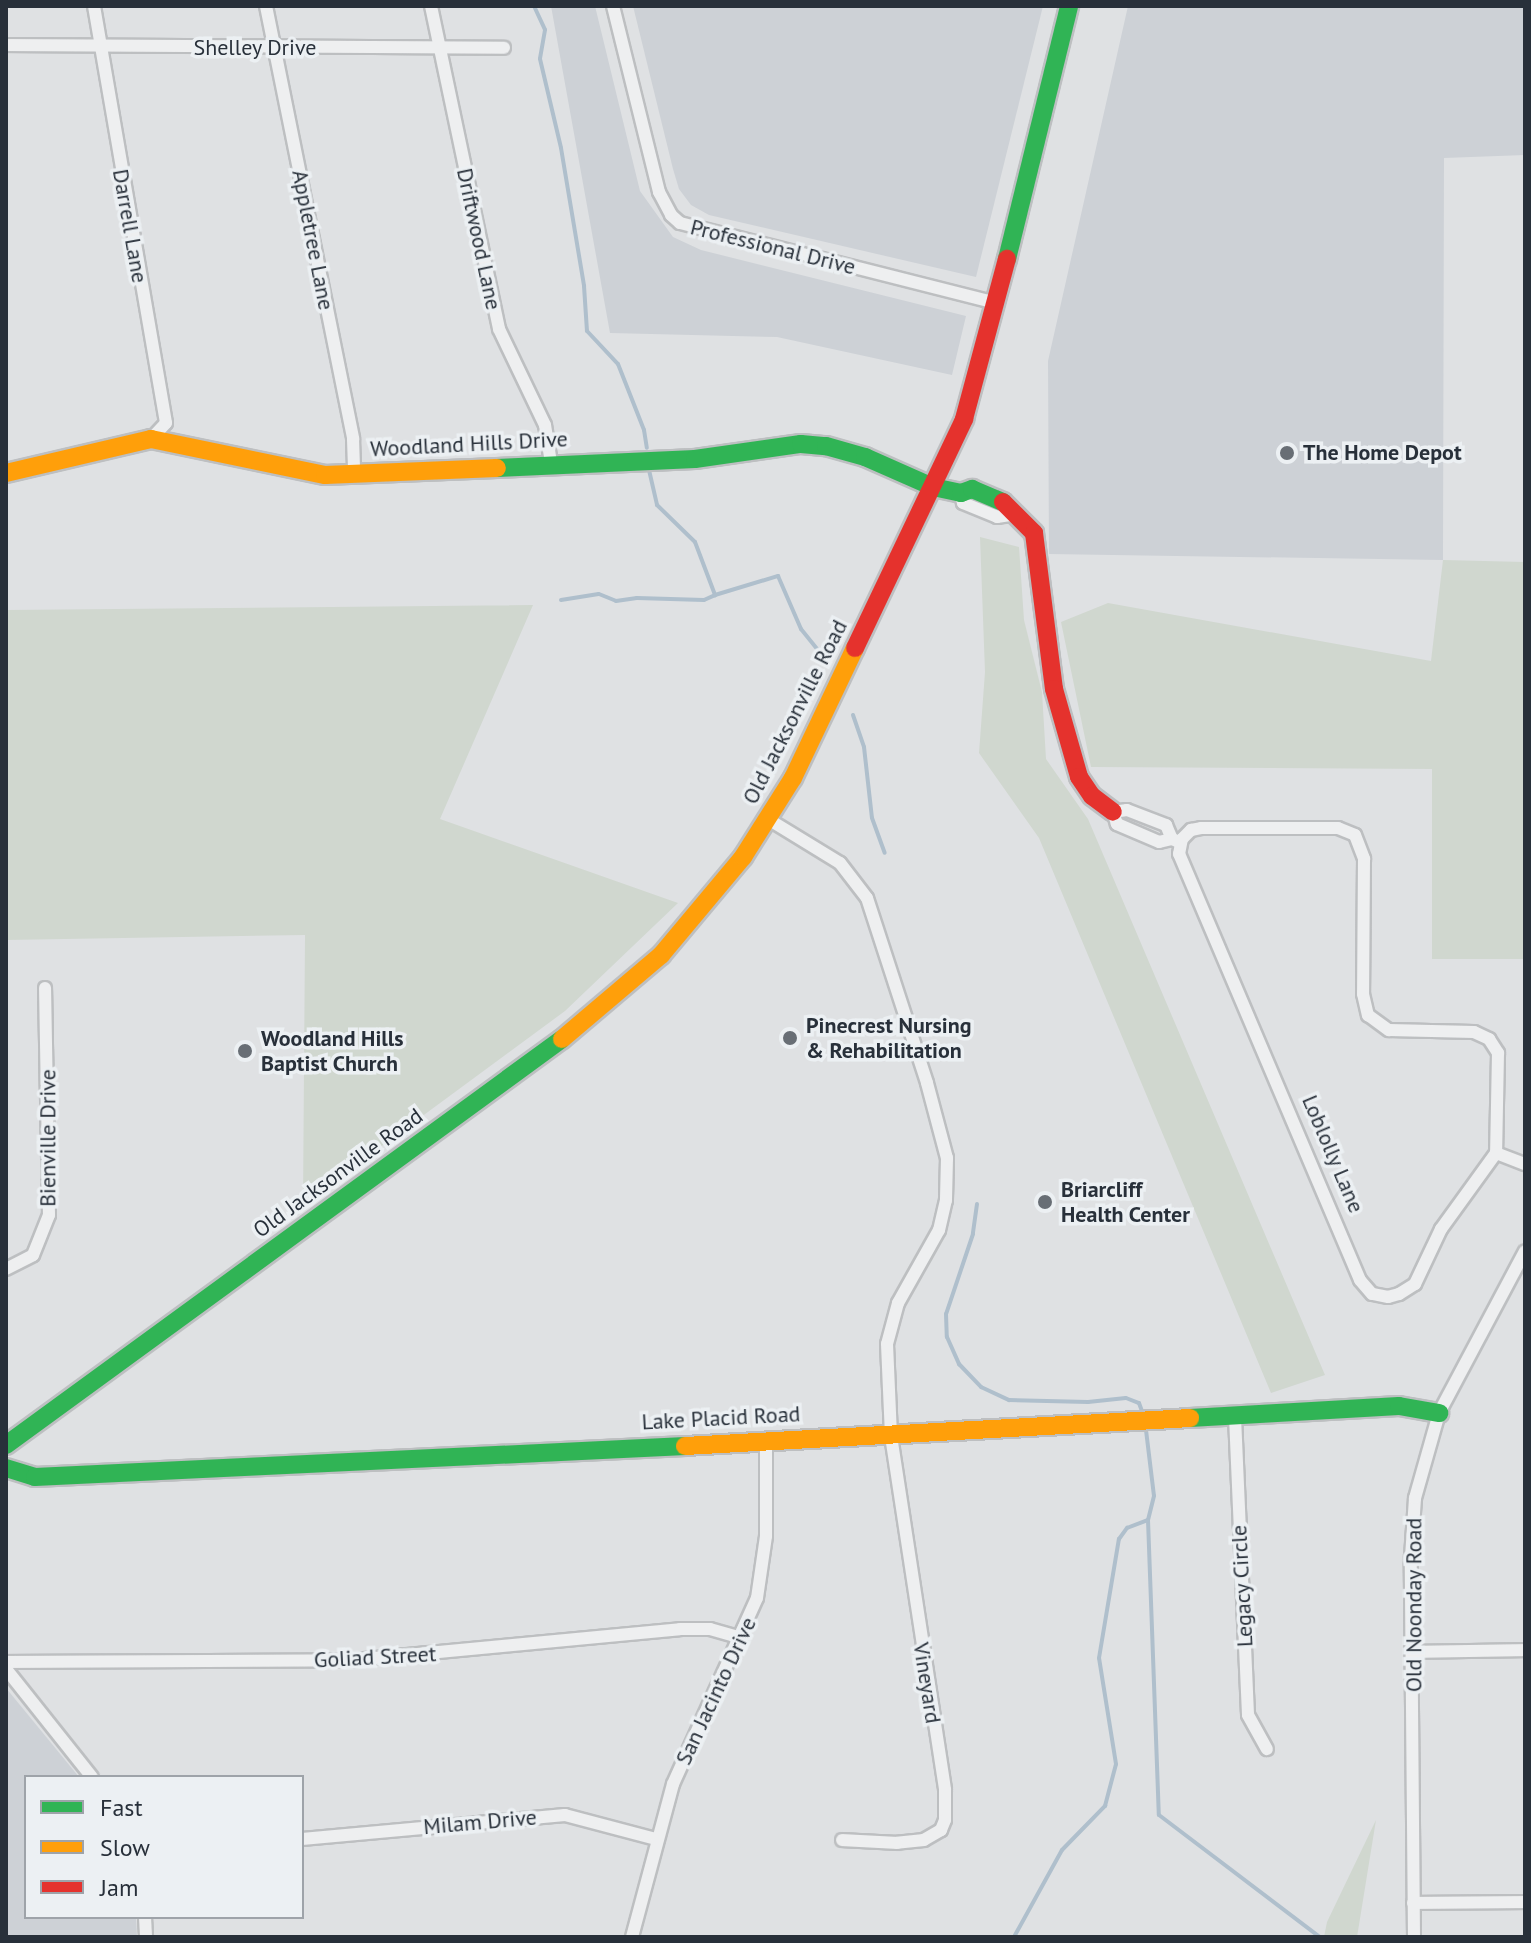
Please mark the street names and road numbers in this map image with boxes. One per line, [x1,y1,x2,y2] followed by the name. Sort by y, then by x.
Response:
[193,35,317,61] street label: Shelley Drive
[451,166,507,312] street label: Driftwood Lane
[107,167,153,285] street label: Darrell Lane
[286,168,340,312] street label: Appletree Lane
[688,214,858,280] street label: Professional Drive
[370,426,568,462] street label: Woodland Hills Drive
[737,616,853,808] street label: Old Jacksonville Road
[35,1069,61,1207] street label: Bienville Drive
[1296,1091,1370,1217] street label: Loblolly Lane
[248,1103,428,1243] street label: Old Jacksonville Road
[641,1401,801,1435] street label: Lake Placid Road
[1401,1517,1427,1693] street label: Old Noonday Road
[1226,1524,1258,1648] street label: Legacy Circle
[670,1613,762,1769] street label: San Jacinto Drive
[313,1641,437,1673] street label: Goliad Street
[908,1641,946,1725] street label: Vineyard
[422,1804,538,1840] street label: Milam Drive

